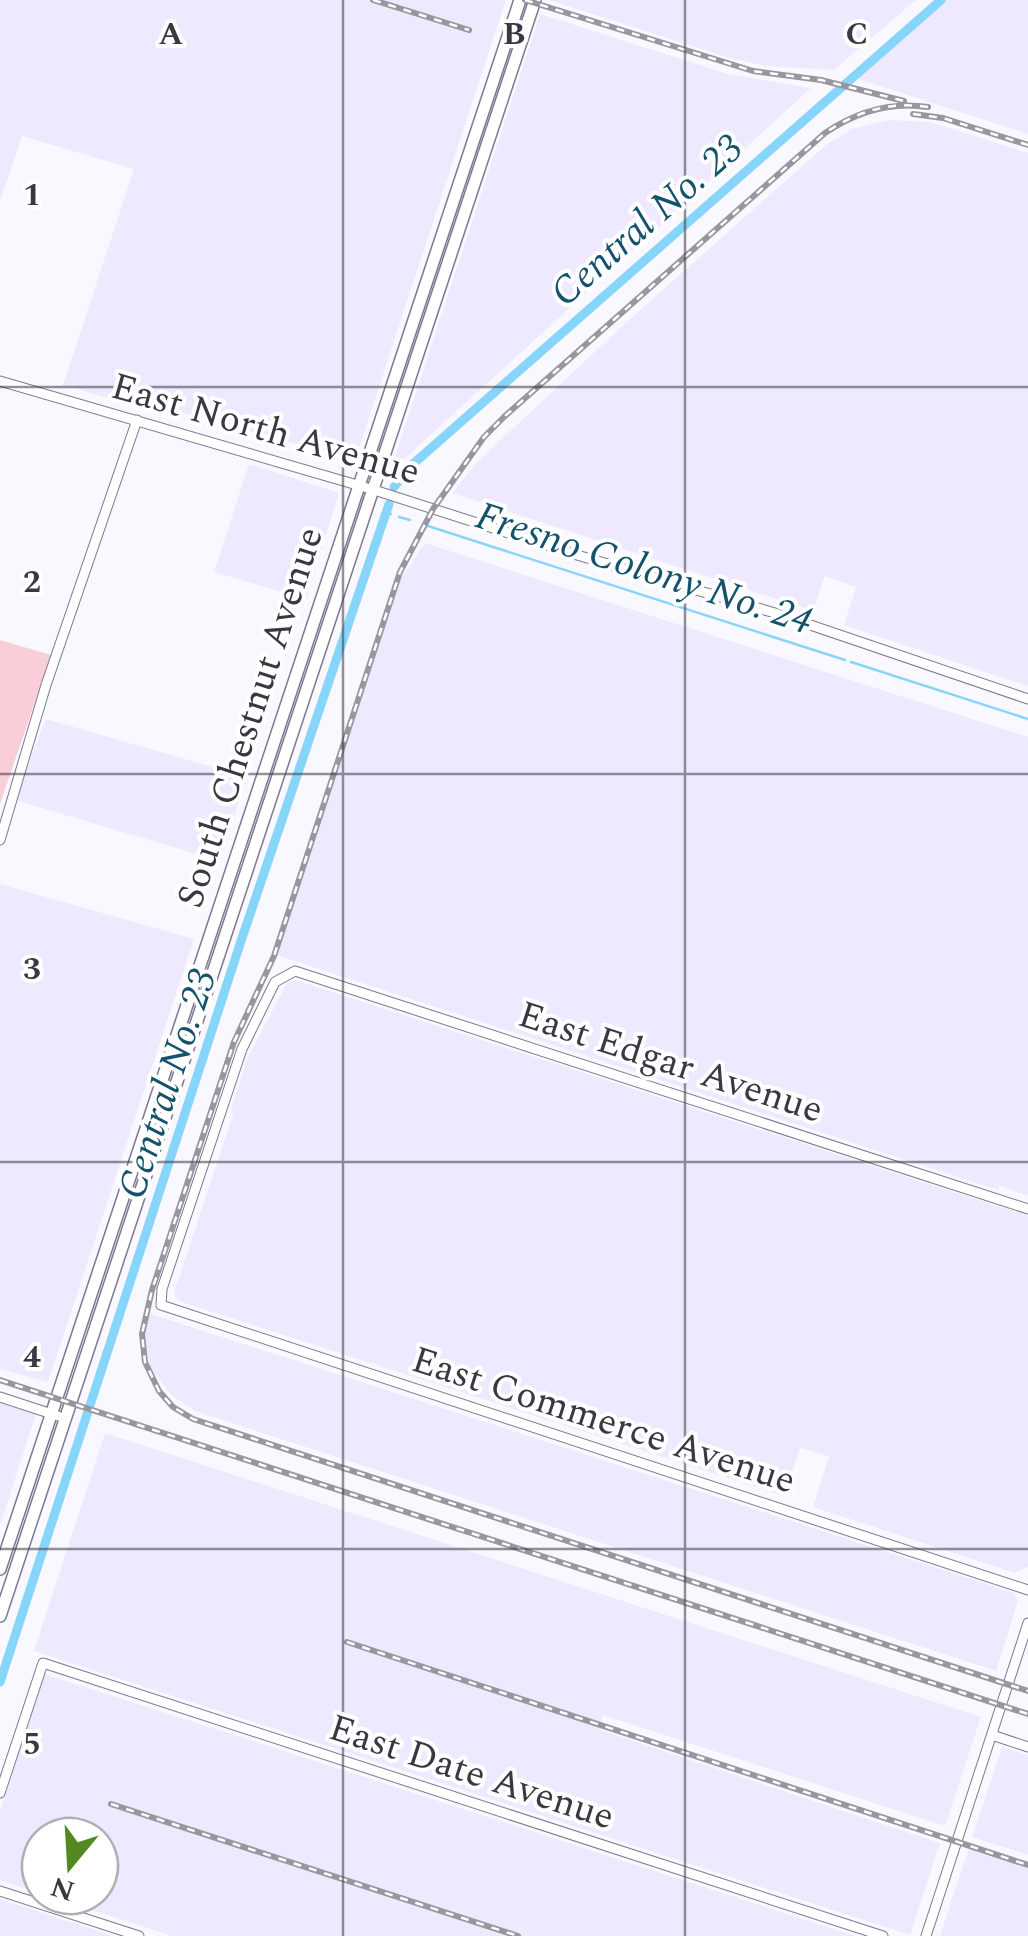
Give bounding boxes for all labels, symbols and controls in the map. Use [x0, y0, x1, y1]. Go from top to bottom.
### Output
text: A [159, 10, 184, 59]
text: B [503, 10, 525, 59]
text: C [846, 10, 868, 59]
water label: Central No. 23 [537, 119, 758, 322]
text: 1 [23, 171, 41, 220]
street label: East North Avenue [104, 358, 427, 502]
water label: Fresno Colony No. 24 [467, 486, 821, 653]
street label: South Chestnut Avenue [162, 520, 340, 916]
text: 2 [23, 558, 41, 607]
text: 3 [23, 945, 41, 994]
water label: Central No. 23 [102, 960, 234, 1207]
street label: East Edgar Avenue [511, 986, 830, 1140]
street label: East Commerce Avenue [404, 1331, 803, 1510]
text: 4 [23, 1333, 41, 1382]
street label: East Date Avenue [321, 1699, 622, 1846]
text: 5 [23, 1720, 41, 1769]
north arrow [20, 1816, 120, 1916]
text: N [45, 1864, 80, 1912]

